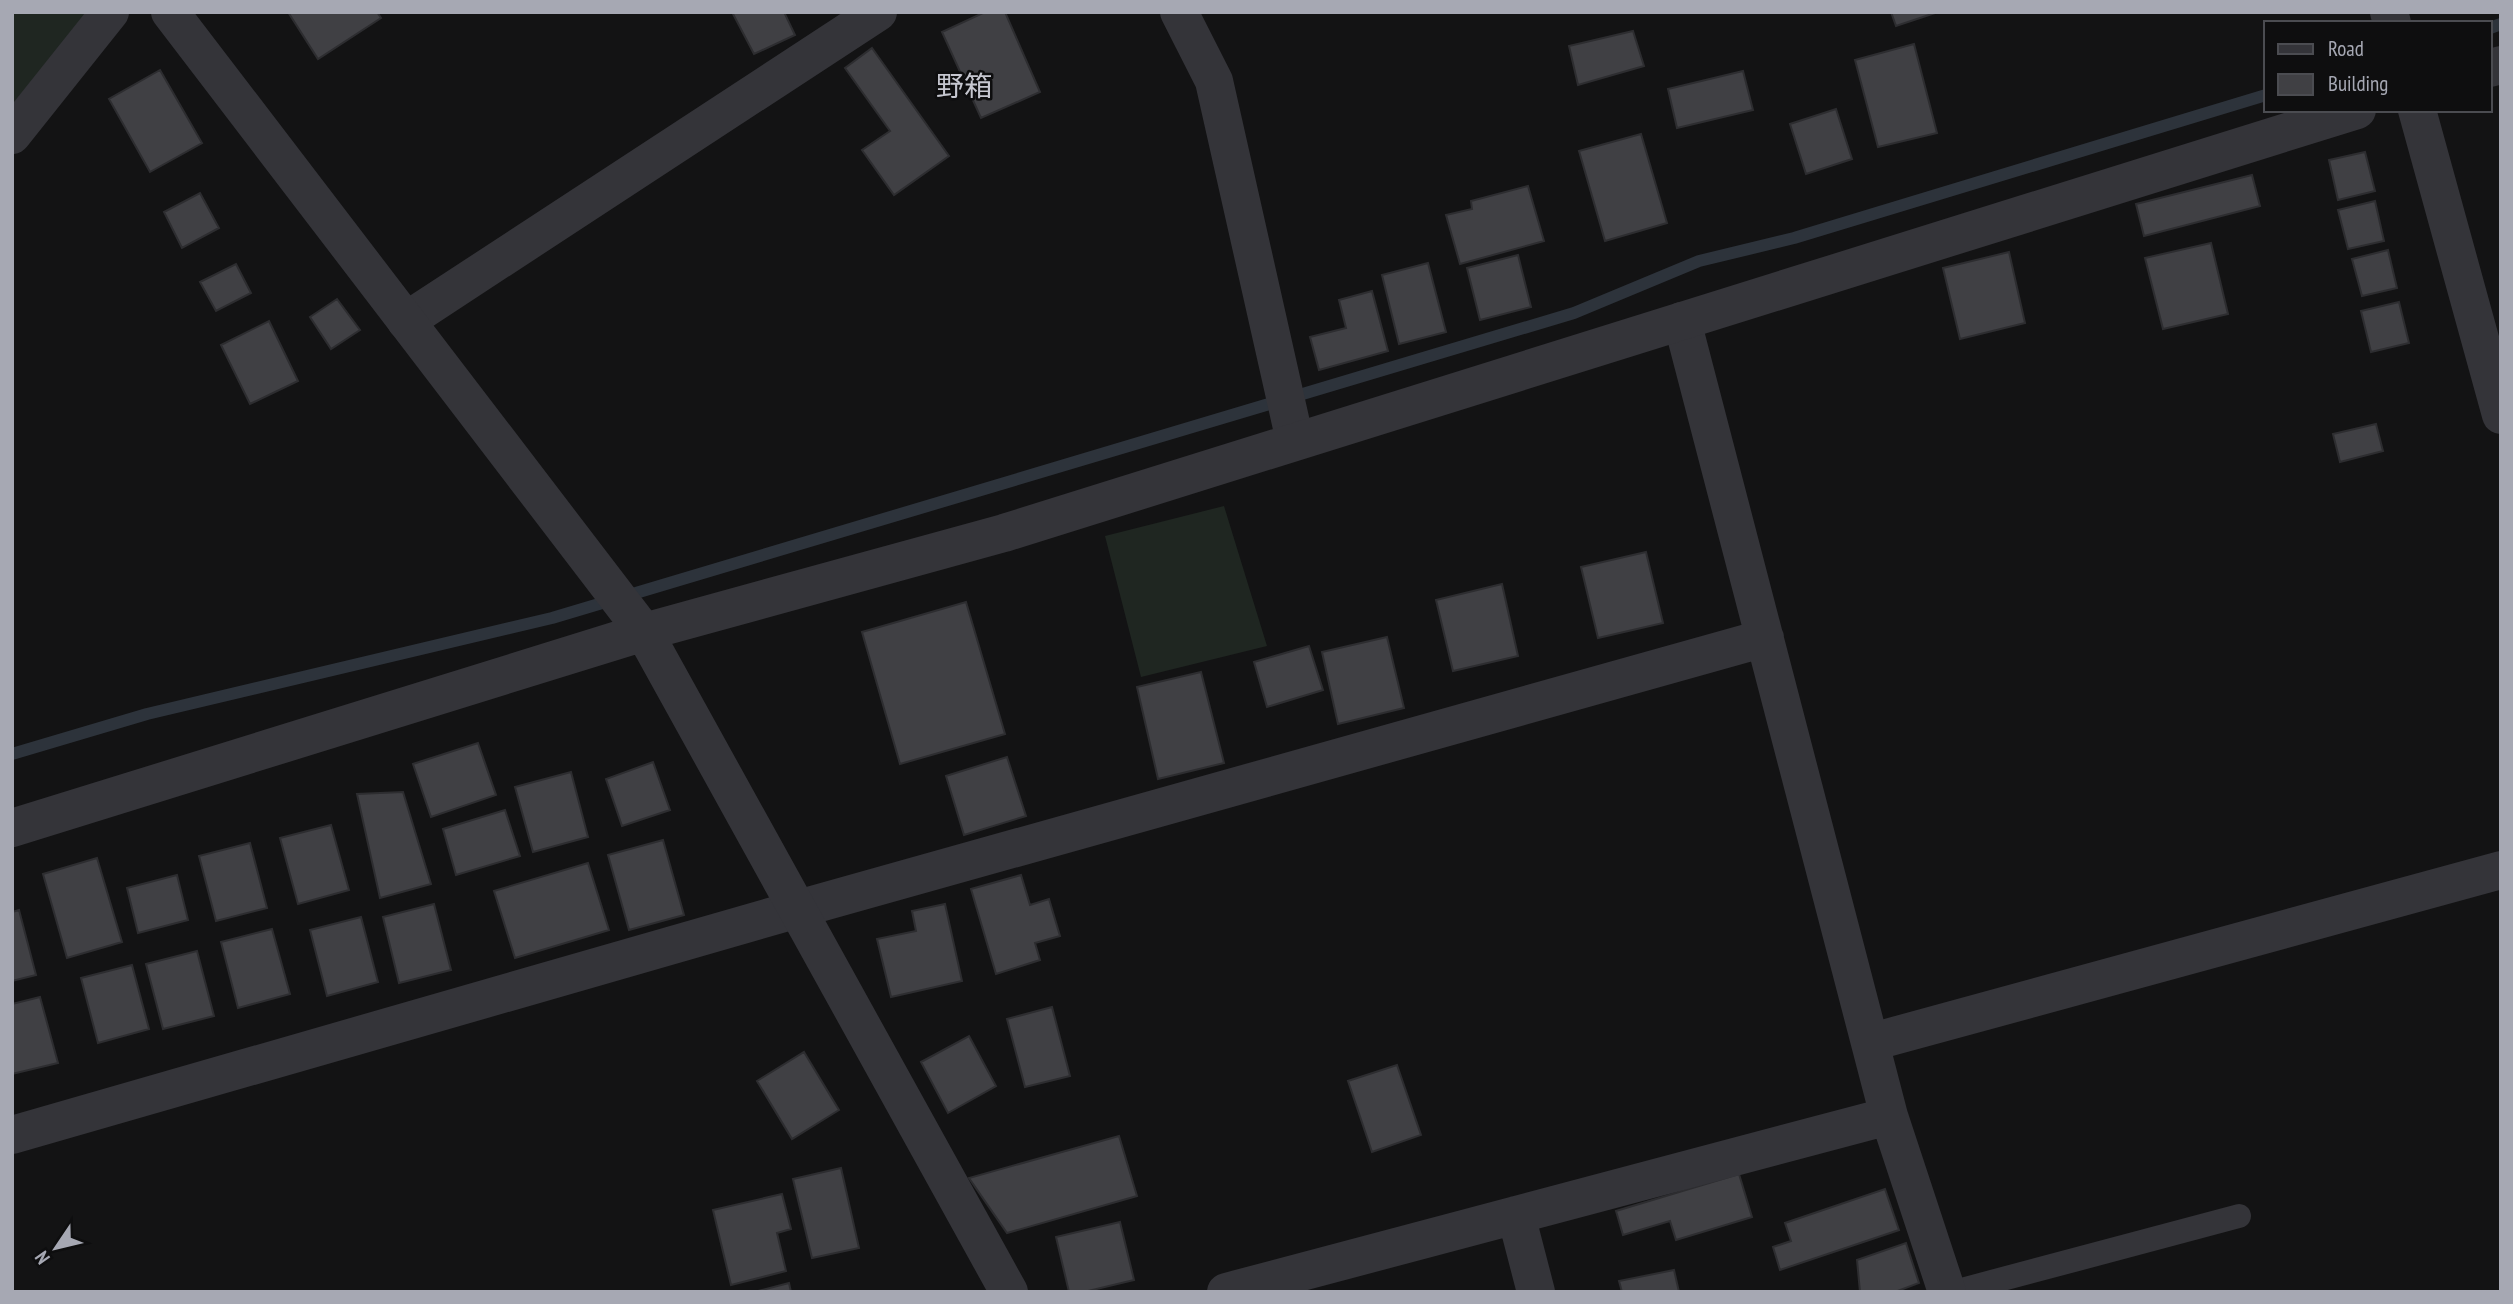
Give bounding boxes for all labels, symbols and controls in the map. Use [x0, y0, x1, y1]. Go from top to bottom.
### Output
legend [2264, 21, 2492, 112]
text: Road [2328, 35, 2364, 62]
district label: 野箱 [936, 67, 992, 104]
text: Building [2328, 70, 2388, 97]
north arrow [21, 1213, 91, 1283]
text: N [29, 1247, 55, 1269]

